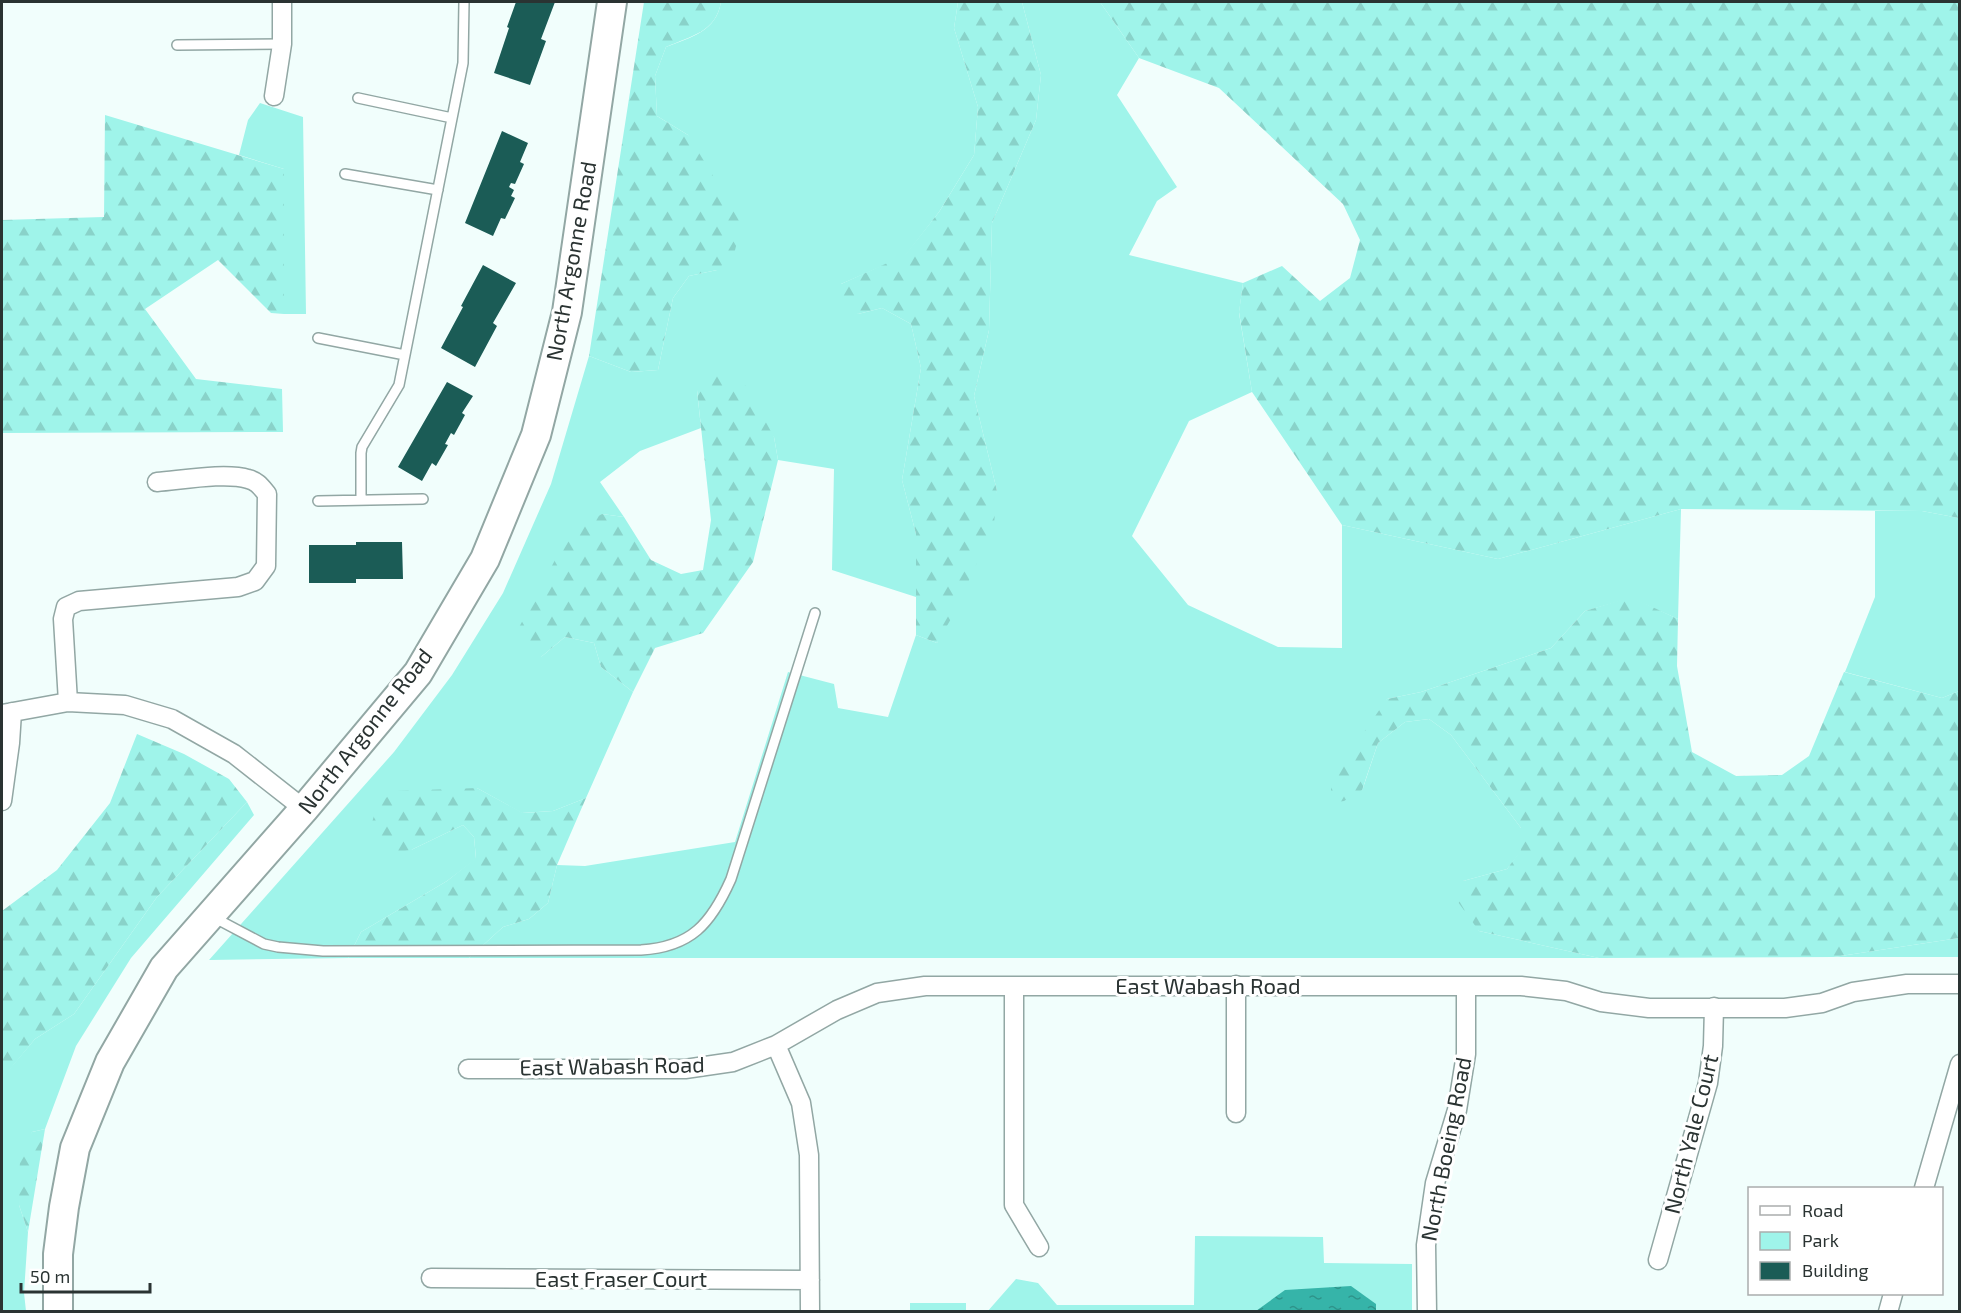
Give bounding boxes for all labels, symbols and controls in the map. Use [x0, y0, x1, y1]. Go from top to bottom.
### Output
street label: North Argonne Road [540, 159, 600, 363]
street label: North Argonne Road [292, 643, 437, 818]
street label: East Wabash Road [1115, 972, 1301, 998]
street label: East Wabash Road [519, 1050, 705, 1080]
street label: North Yale Court [1658, 1051, 1722, 1216]
street label: North Boeing Road [1414, 1055, 1476, 1243]
legend [1748, 1187, 1943, 1295]
text: Road [1802, 1199, 1843, 1221]
text: Park [1802, 1229, 1839, 1251]
scale bar [21, 1256, 150, 1294]
text: Building [1802, 1259, 1869, 1281]
text: 50 m [30, 1265, 70, 1287]
street label: East Fraser Court [535, 1265, 707, 1291]

